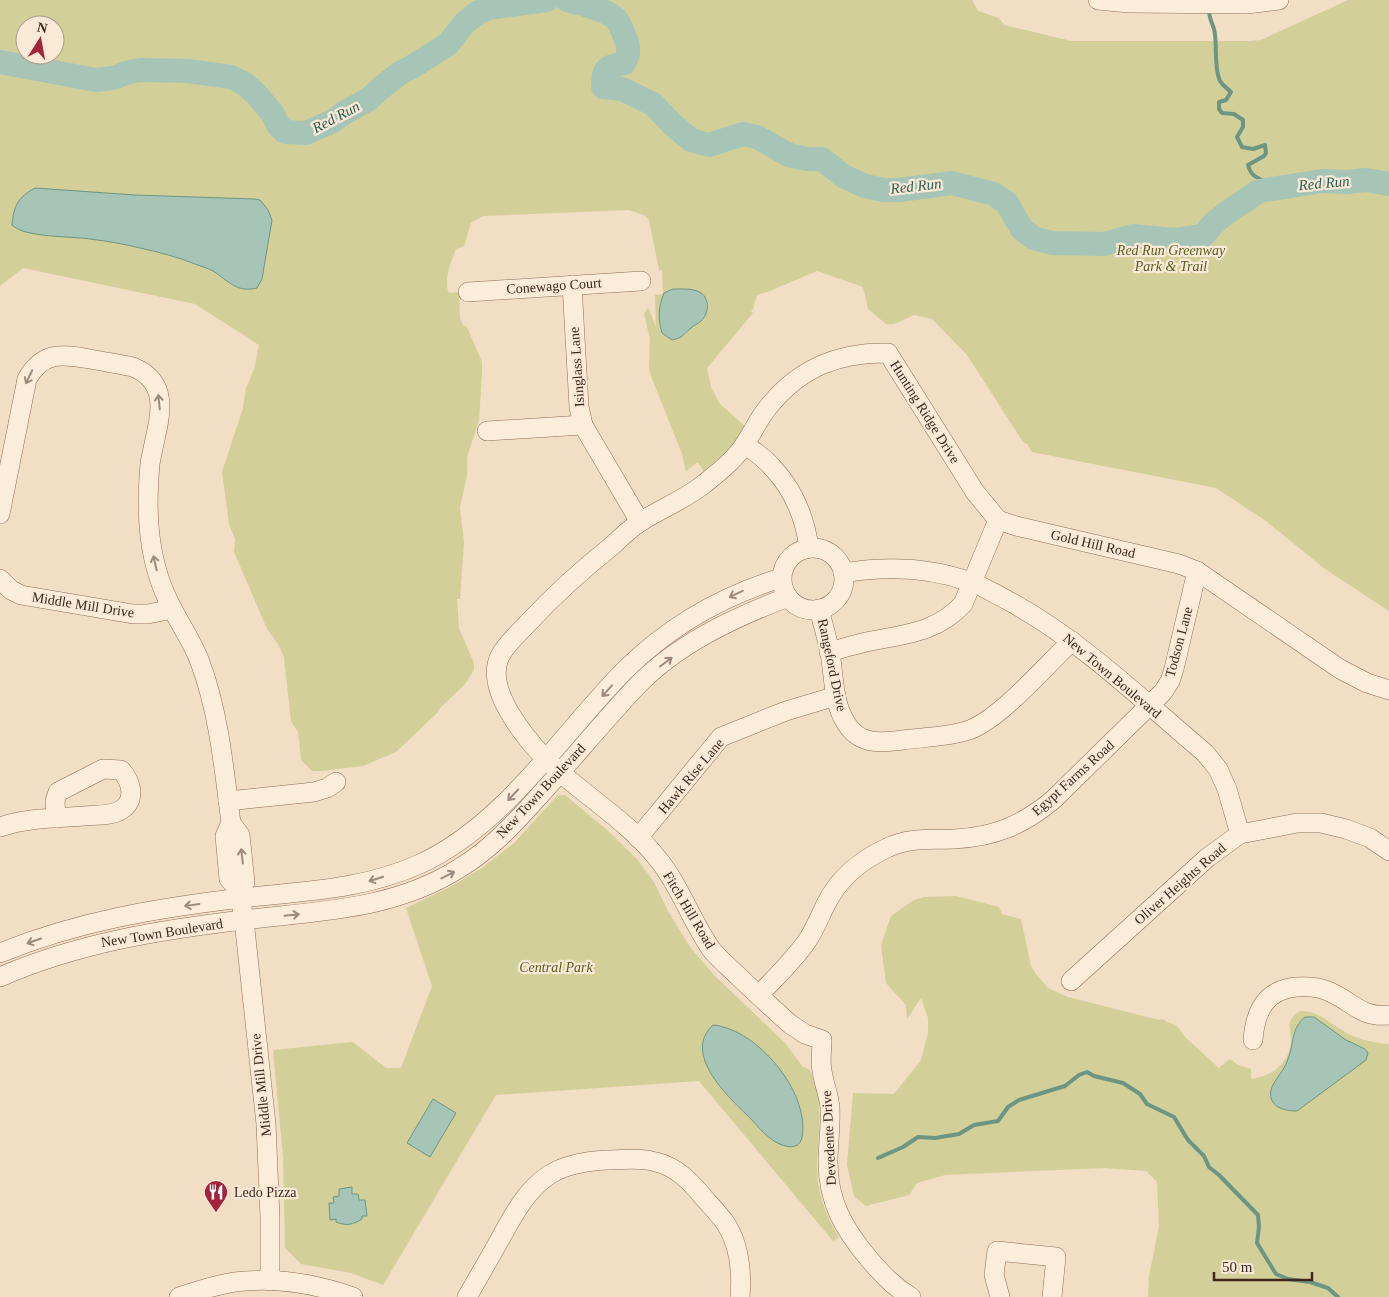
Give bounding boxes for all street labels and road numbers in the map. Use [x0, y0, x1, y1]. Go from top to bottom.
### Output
street label: Conewago Court [506, 275, 602, 297]
street label: Isinglass Lane [567, 326, 587, 408]
street label: Hunting Ridge Drive [887, 358, 963, 466]
street label: Gold Hill Road [1049, 527, 1137, 561]
street label: Middle Mill Drive [31, 590, 135, 620]
street label: Todson Lane [1162, 605, 1196, 679]
street label: Rangeford Drive [815, 617, 849, 713]
street label: New Town Boulevard [1060, 631, 1164, 721]
street label: Hawk Rise Lane [655, 735, 727, 817]
street label: Egypt Farms Road [1029, 737, 1117, 819]
street label: New Town Boulevard [494, 741, 588, 841]
street label: Oliver Heights Road [1131, 840, 1229, 928]
street label: Fitch Hill Road [660, 869, 718, 951]
street label: New Town Boulevard [100, 916, 224, 950]
street label: Middle Mill Drive [248, 1033, 274, 1137]
street label: Devedente Drive [819, 1090, 839, 1186]

